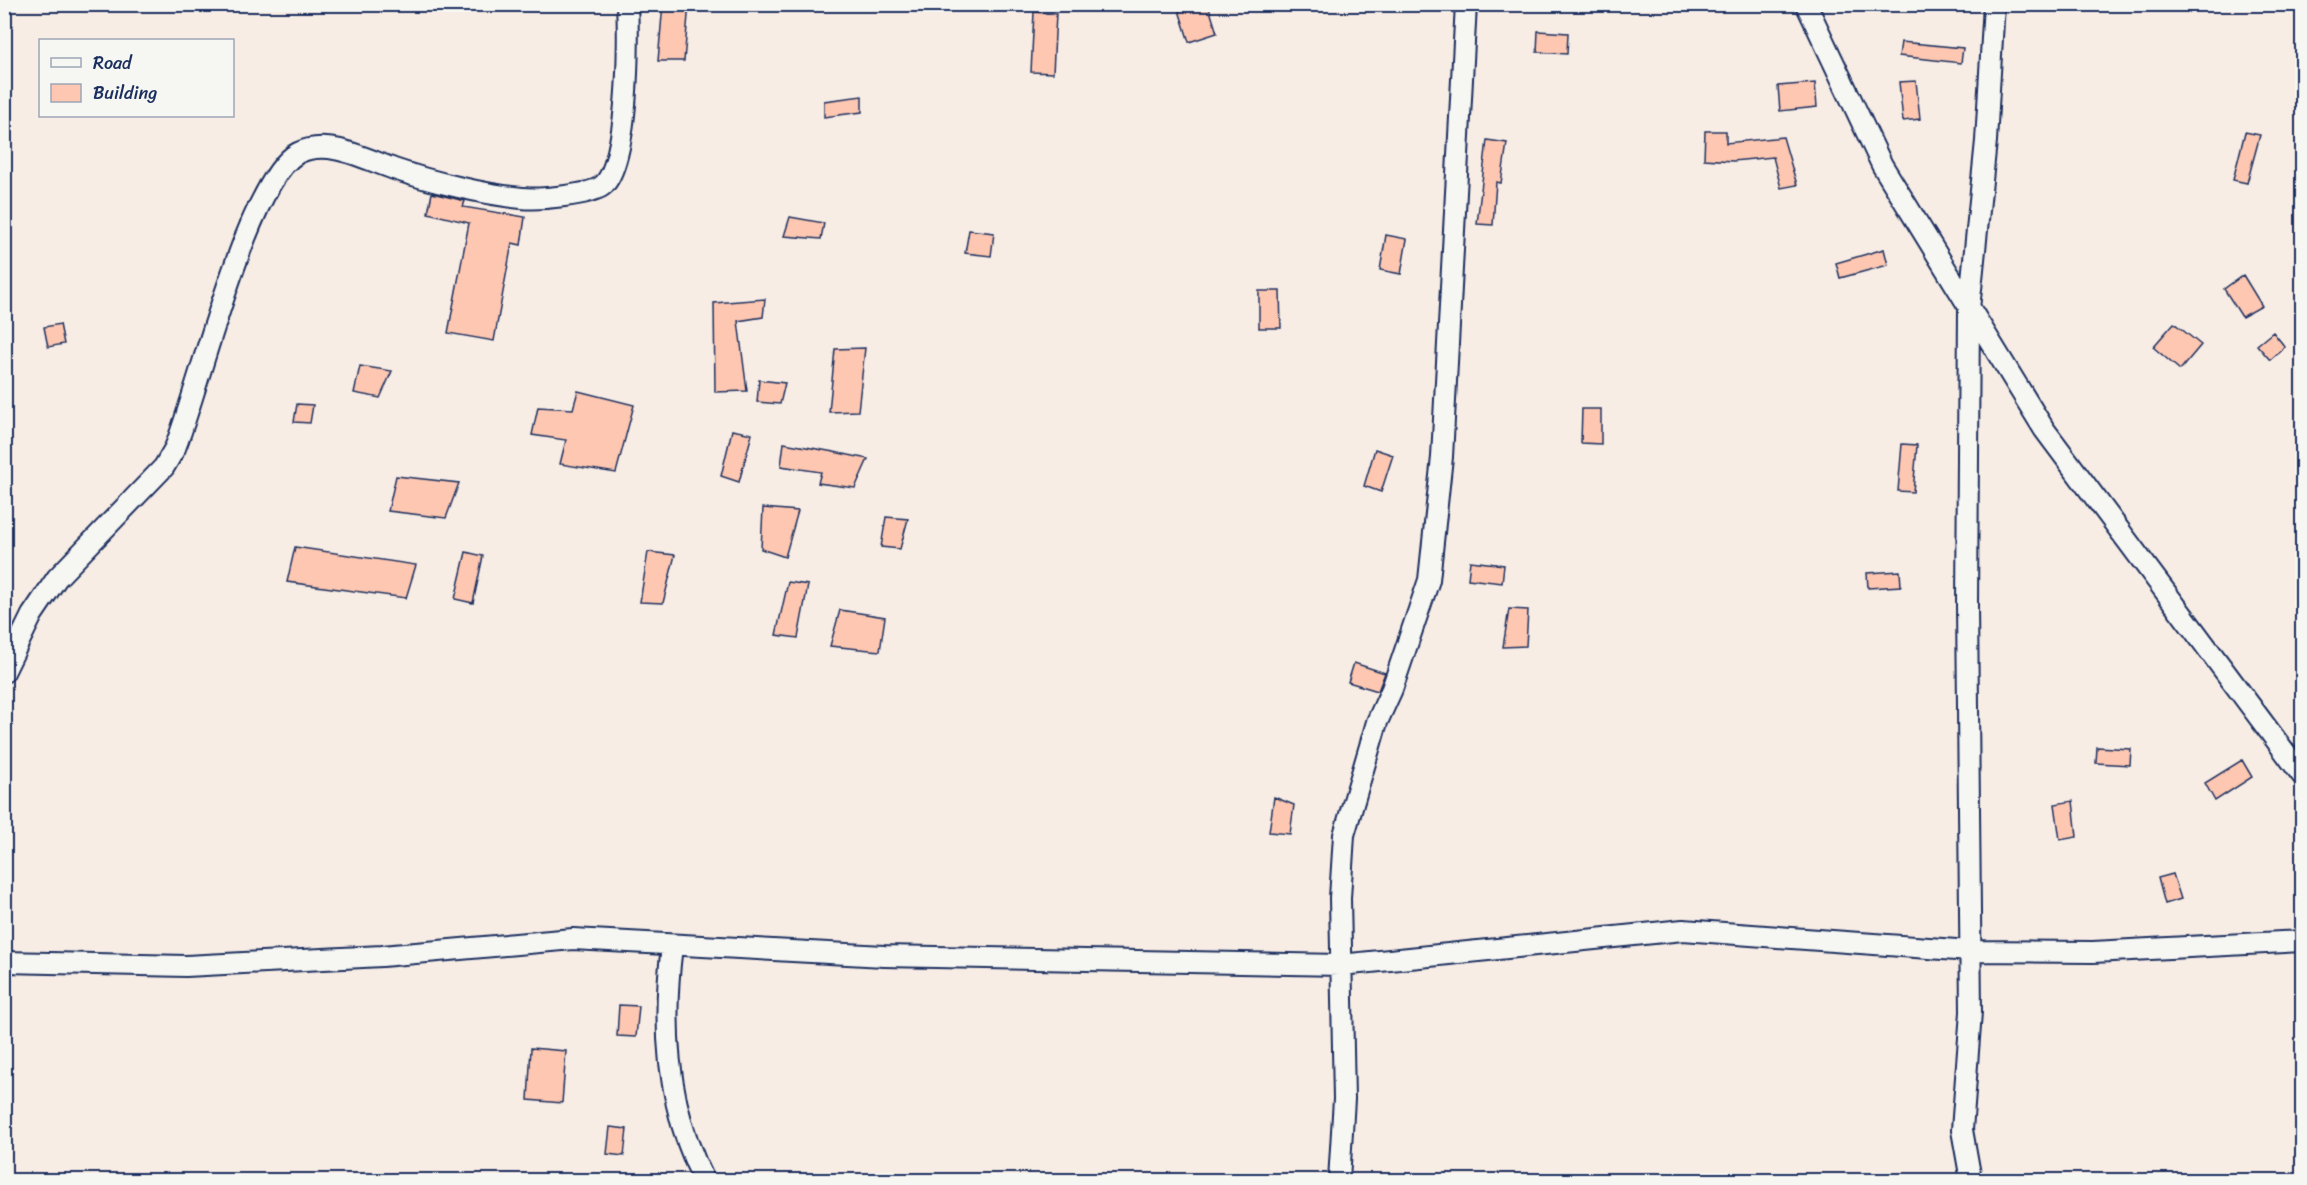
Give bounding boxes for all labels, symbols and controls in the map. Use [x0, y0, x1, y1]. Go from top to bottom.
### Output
legend [39, 39, 234, 117]
text: Road [93, 47, 133, 79]
text: Building [93, 77, 157, 109]

